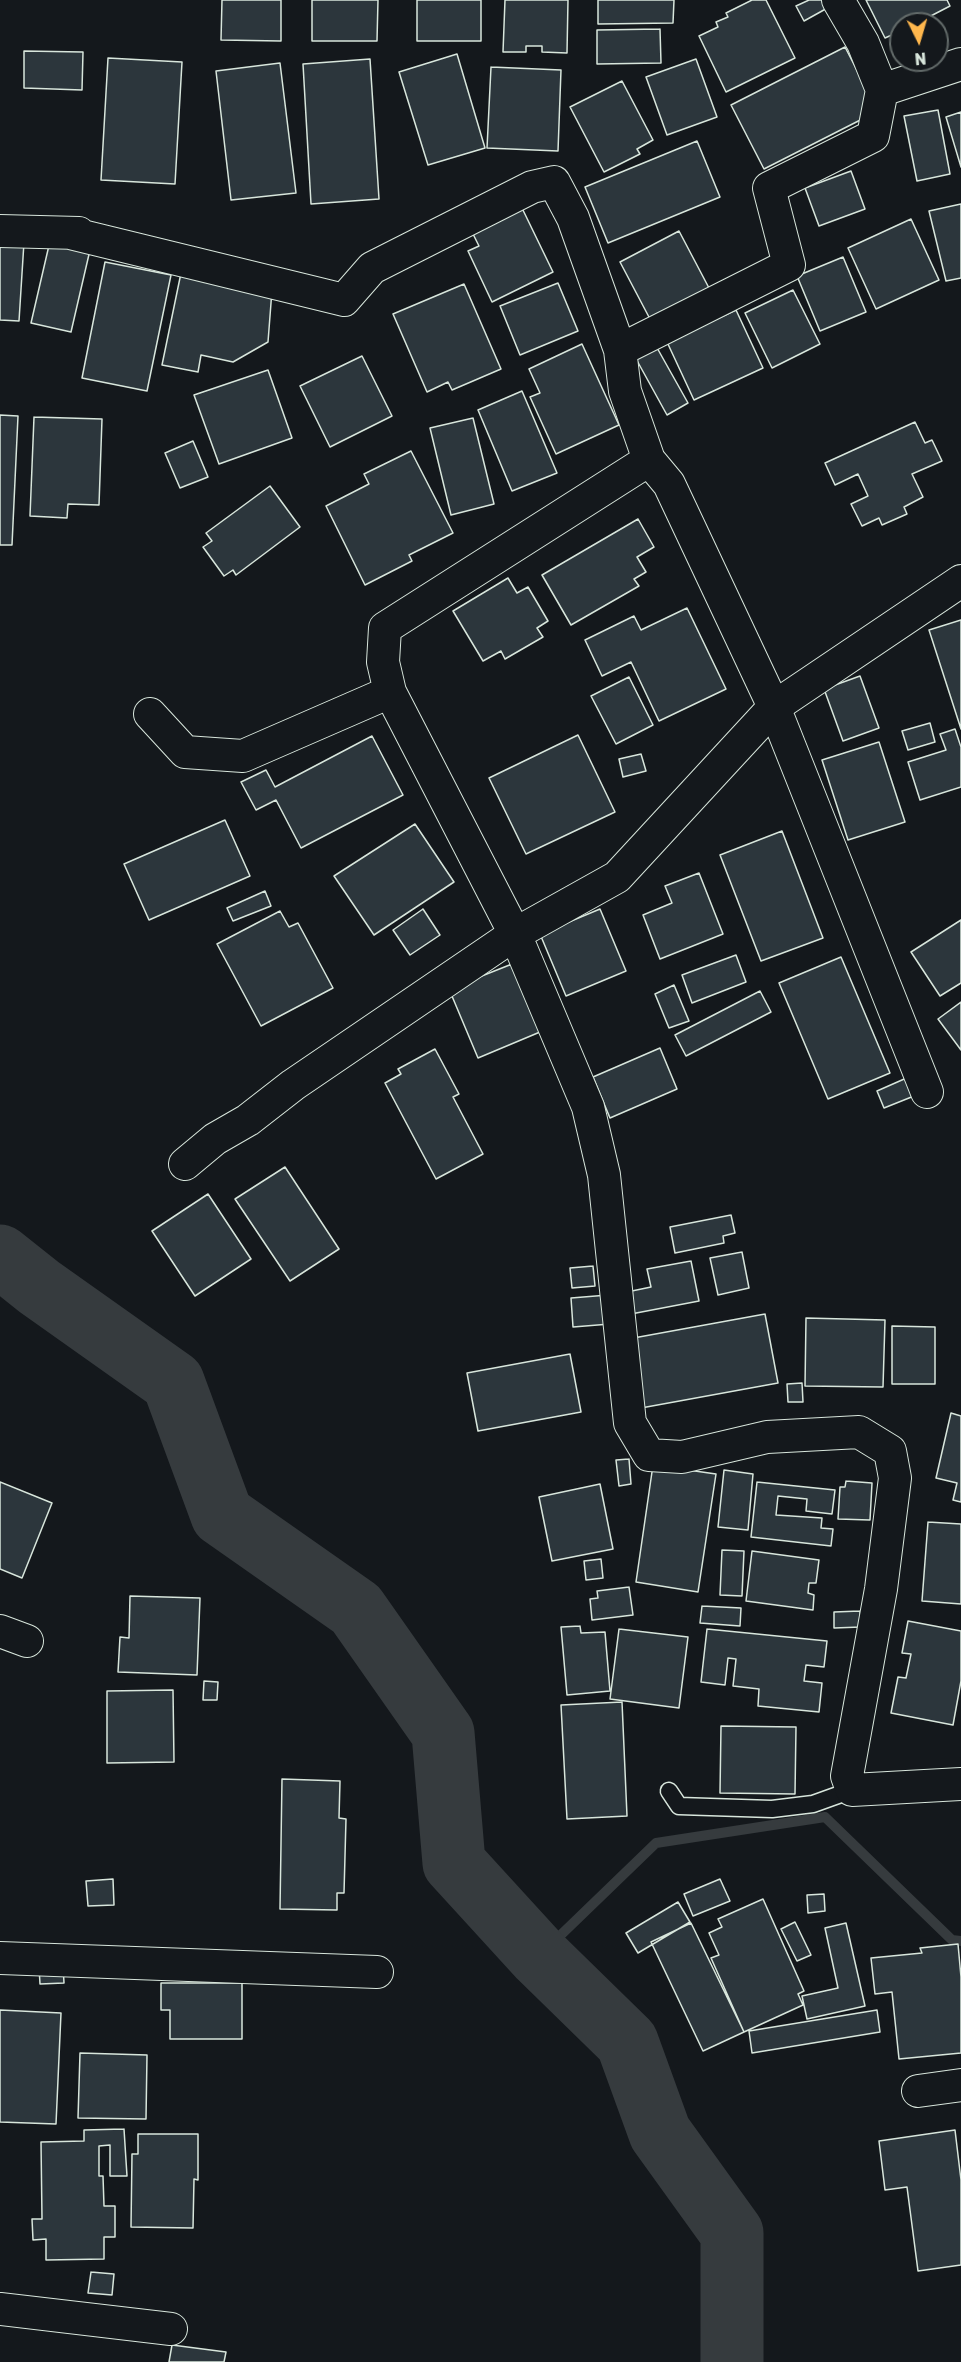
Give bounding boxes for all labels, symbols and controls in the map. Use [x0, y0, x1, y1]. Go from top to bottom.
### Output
north arrow [889, 12, 949, 72]
text: N [914, 48, 927, 68]

